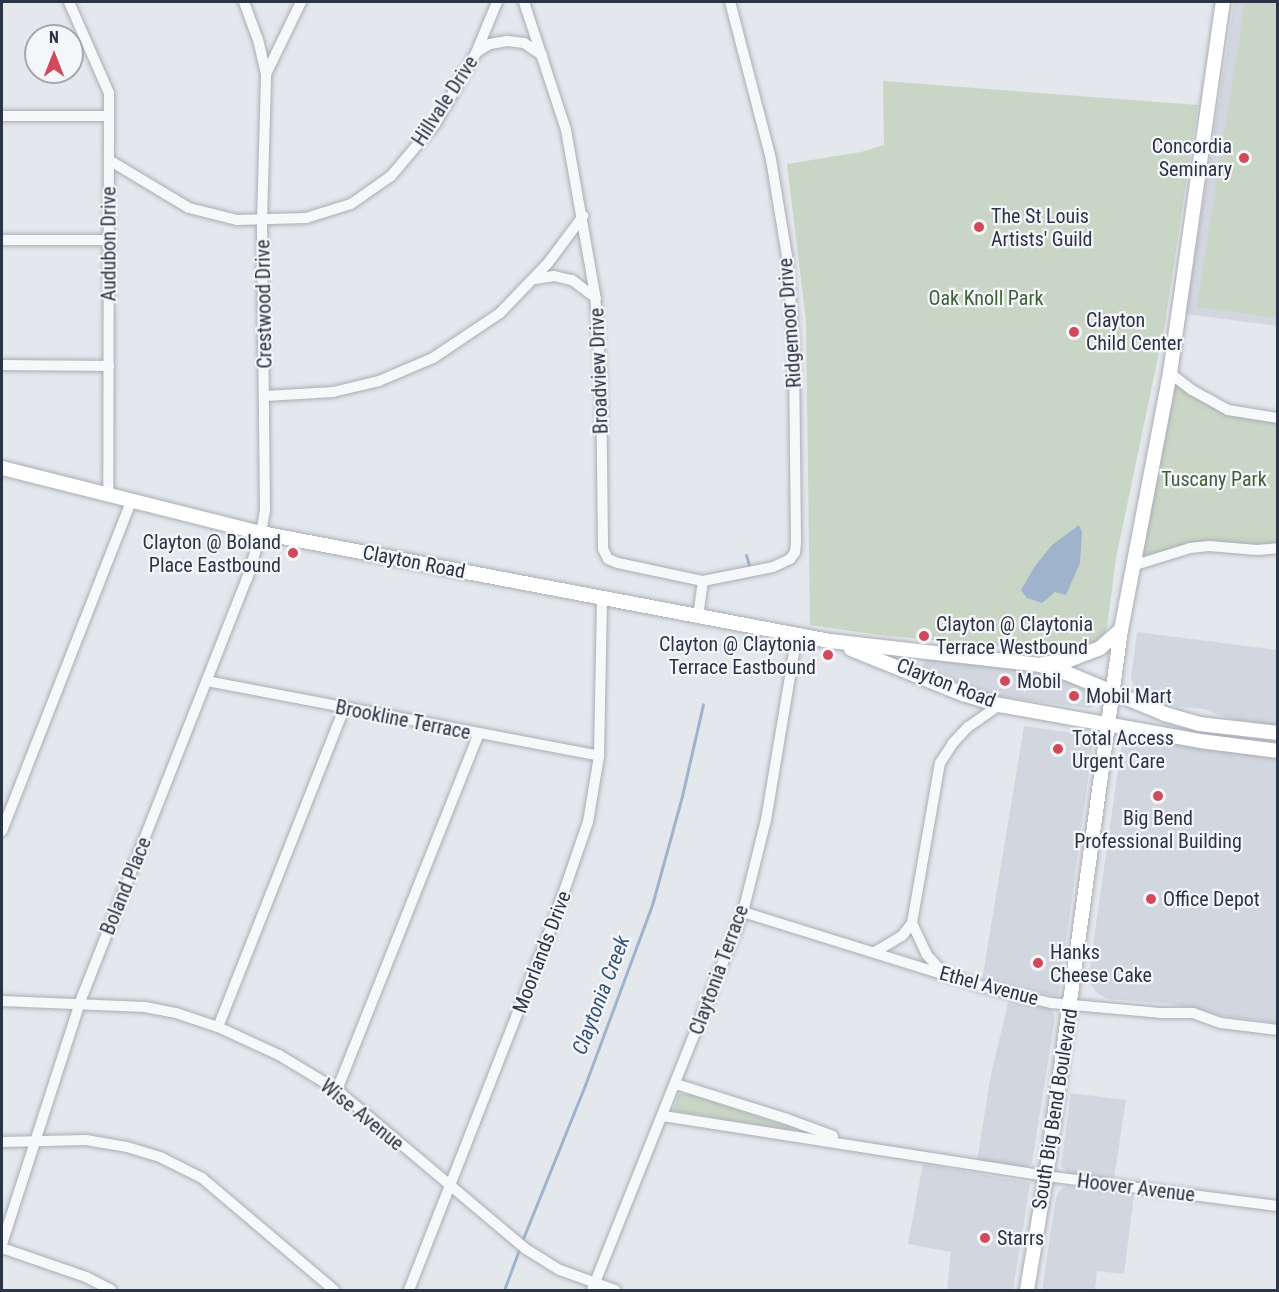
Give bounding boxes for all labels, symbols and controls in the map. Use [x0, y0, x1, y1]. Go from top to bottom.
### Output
north arrow [24, 24, 84, 84]
text: N [49, 28, 59, 47]
street label: Hillvale Drive [407, 51, 483, 151]
place label: Concordia Seminary [1152, 134, 1232, 181]
marker: Concordia Seminary [1237, 151, 1251, 165]
street label: Audubon Drive [97, 187, 121, 301]
place label: The St Louis Artists' Guild [991, 204, 1092, 251]
marker: The St Louis Artists' Guild [972, 220, 986, 234]
street label: Crestwood Drive [251, 239, 277, 369]
street label: Ridgemoor Drive [773, 257, 807, 389]
park label: Oak Knoll Park [928, 286, 1044, 310]
street label: Broadview Drive [585, 307, 613, 435]
place label: Clayton Child Center [1086, 308, 1182, 355]
marker: Clayton Child Center [1067, 325, 1081, 339]
park label: Tuscany Park [1161, 467, 1267, 491]
place label: Clayton @ Boland Place Eastbound [143, 530, 281, 577]
street label: Clayton Road [361, 540, 467, 584]
marker: Clayton @ Boland Place Eastbound [286, 546, 300, 560]
place label: Clayton @ Claytonia Terrace Westbound [936, 612, 1093, 659]
marker: Clayton @ Claytonia Terrace Westbound [917, 629, 931, 643]
place label: Clayton @ Claytonia Terrace Eastbound [659, 632, 816, 679]
marker: Clayton @ Claytonia Terrace Eastbound [821, 648, 835, 662]
street label: Clayton Road [893, 653, 999, 713]
place label: Mobil [1017, 669, 1061, 693]
marker: Mobil [998, 674, 1012, 688]
place label: Mobil Mart [1086, 684, 1172, 708]
marker: Mobil Mart [1067, 689, 1081, 703]
street label: Brookline Terrace [333, 695, 473, 745]
place label: Total Access Urgent Care [1072, 726, 1174, 773]
marker: Total Access Urgent Care [1049, 740, 1067, 758]
marker: Big Bend Professional Building [1151, 789, 1165, 803]
place label: Big Bend Professional Building [1074, 806, 1242, 853]
street label: Boland Place [96, 834, 156, 938]
place label: Office Depot [1163, 887, 1260, 911]
street label: Moorlands Drive [508, 888, 576, 1016]
marker: Office Depot [1144, 892, 1158, 906]
street label: Claytonia Terrace [684, 902, 754, 1038]
water label: Claytonia Creek [567, 932, 635, 1058]
place label: Hanks Cheese Cake [1050, 940, 1152, 987]
marker: Hanks Cheese Cake [1031, 956, 1045, 970]
street label: Ethel Avenue [937, 961, 1041, 1011]
street label: South Big Bend Boulevard [1027, 1007, 1083, 1211]
street label: Wise Avenue [315, 1074, 409, 1156]
street label: Hoover Avenue [1076, 1169, 1196, 1207]
place label: Starrs [997, 1226, 1044, 1250]
marker: Starrs [978, 1231, 992, 1245]

